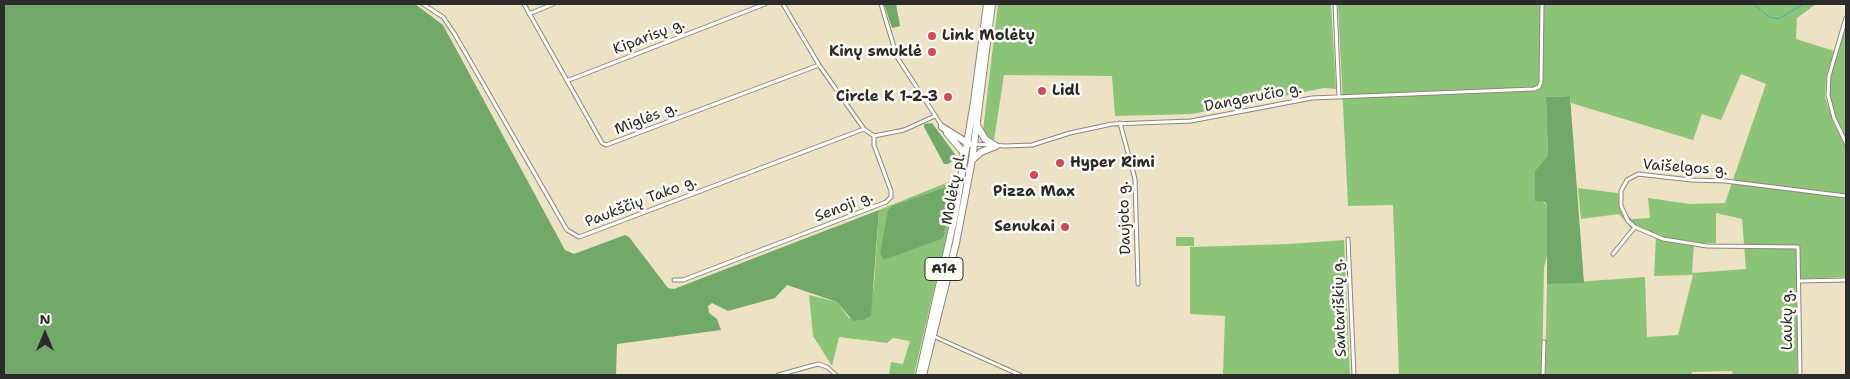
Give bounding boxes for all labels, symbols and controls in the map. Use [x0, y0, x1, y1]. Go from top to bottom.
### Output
street label: Kiparisų g. [611, 15, 687, 59]
place label: Link Molėtų [942, 27, 1035, 45]
marker: Link Molėtų [926, 30, 938, 42]
place label: Kinų smuklė [829, 43, 922, 61]
marker: Kinų smuklė [926, 46, 938, 58]
street label: Dangeručio g. [1203, 80, 1303, 116]
place label: Lidl [1052, 82, 1080, 100]
marker: Lidl [1036, 85, 1048, 97]
place label: Circle K 1-2-3 [836, 88, 938, 106]
marker: Circle K 1-2-3 [942, 91, 954, 103]
street label: Miglės g. [612, 99, 680, 139]
street label: Molėtų pl. [938, 152, 970, 226]
place label: Hyper Rimi [1070, 154, 1155, 172]
street label: Vaišelgos g. [1642, 156, 1728, 180]
marker: Hyper Rimi [1054, 157, 1066, 169]
marker: Pizza Max [1028, 169, 1040, 181]
street label: Paukščių Tako g. [583, 172, 699, 232]
street label: Daujoto g. [1115, 181, 1135, 255]
place label: Pizza Max [993, 183, 1075, 201]
street label: Senoji g. [812, 188, 876, 226]
place label: Senukai [994, 218, 1055, 236]
marker: Senukai [1059, 221, 1071, 233]
road number: A14 [925, 258, 963, 280]
street label: Santariškių g. [1329, 258, 1351, 358]
street label: Laukų g. [1779, 290, 1797, 350]
north arrow [20, 309, 70, 359]
text: N [39, 310, 51, 328]

